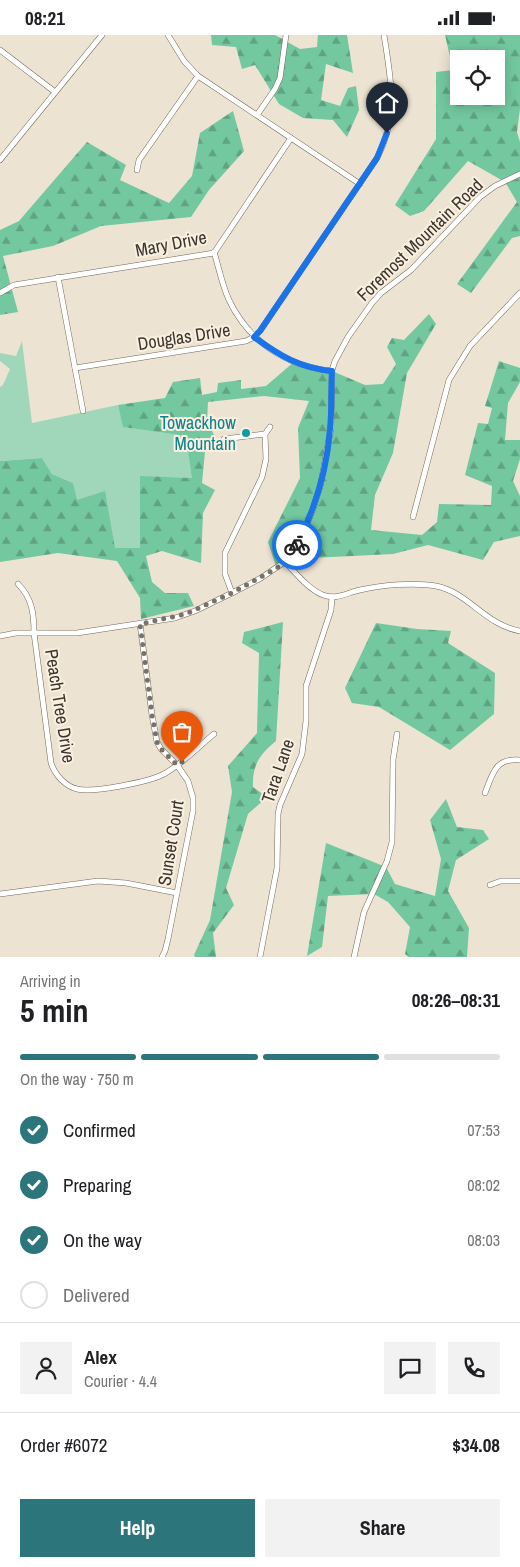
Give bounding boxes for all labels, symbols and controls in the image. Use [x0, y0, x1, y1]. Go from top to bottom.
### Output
text: 08:21 [25, 5, 65, 31]
map controls [450, 50, 505, 105]
button: locate [450, 50, 505, 105]
pin [366, 82, 408, 133]
icon: home [373, 89, 401, 117]
street label: Foremost Mountain Road [351, 173, 488, 307]
street label: Mary Drive [133, 224, 209, 263]
street label: Douglas Drive [136, 317, 232, 356]
place label: Towackhow Mountain [160, 410, 236, 456]
marker: Towackhow Mountain [240, 427, 252, 439]
courier [272, 520, 322, 570]
icon: bike [283, 531, 311, 559]
street label: Peach Tree Drive [39, 647, 82, 765]
pin [161, 711, 203, 762]
icon: bag [168, 718, 196, 746]
street label: Tara Lane [255, 736, 300, 806]
street label: Sunset Court [151, 798, 190, 887]
text: Arriving in [20, 970, 81, 992]
text: 08:26–08:31 [412, 987, 500, 1013]
text: 5 min [20, 989, 89, 1032]
text: On the way · 750 m [20, 1068, 134, 1090]
icon: check [20, 1116, 48, 1144]
text: Confirmed [63, 1117, 136, 1143]
text: 07:53 [467, 1119, 500, 1141]
icon: check [20, 1171, 48, 1199]
text: Preparing [63, 1172, 131, 1198]
text: 08:02 [467, 1174, 500, 1196]
icon: check [20, 1226, 48, 1254]
text: On the way [63, 1227, 142, 1253]
text: 08:03 [467, 1229, 500, 1251]
text: Delivered [63, 1282, 130, 1308]
button: person [20, 1342, 72, 1394]
button: chat [384, 1342, 436, 1394]
button: phone [448, 1342, 500, 1394]
text: Alex [84, 1344, 117, 1370]
text: Courier · 4.4 [84, 1370, 157, 1392]
text: Order #6072 [20, 1432, 107, 1458]
text: $34.08 [452, 1432, 500, 1458]
button: Help [20, 1499, 255, 1557]
button: Share [265, 1499, 500, 1557]

